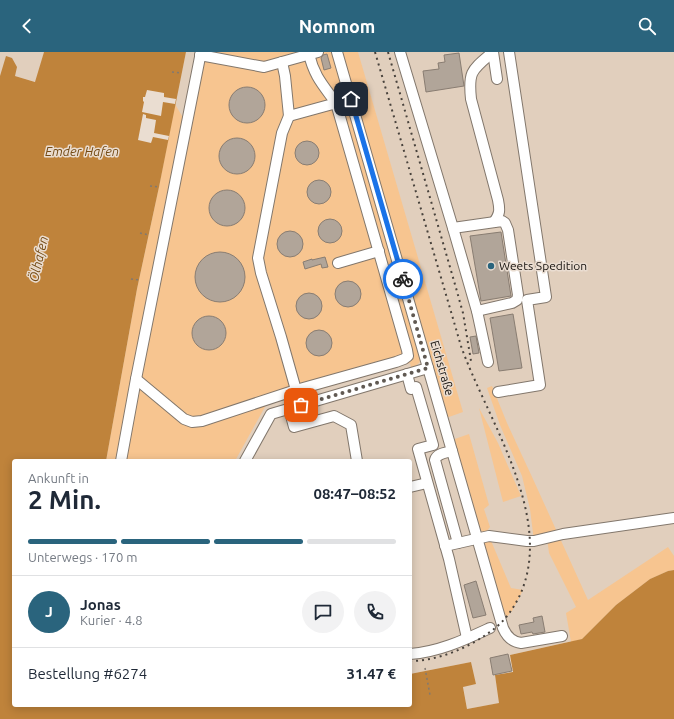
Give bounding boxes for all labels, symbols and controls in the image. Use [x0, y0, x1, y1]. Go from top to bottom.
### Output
icon: back [16, 15, 38, 37]
icon: search [636, 15, 658, 37]
text: Nomnom [299, 16, 375, 36]
pin [334, 82, 368, 116]
icon: home [340, 88, 362, 110]
water label: Emder Hafen [45, 144, 119, 159]
water label: Ölhafen [25, 235, 51, 283]
courier [383, 259, 423, 299]
place label: Weets Spedition [499, 259, 587, 272]
marker: Weets Spedition [486, 261, 496, 271]
icon: bike [392, 268, 414, 290]
street label: Eichstraße [428, 339, 457, 397]
pin [284, 388, 318, 422]
icon: bag [290, 394, 312, 416]
text: Ankunft in [28, 471, 89, 485]
text: 2 Min. [28, 485, 101, 514]
text: 08:47–08:52 [313, 485, 396, 502]
text: Unterwegs · 170 m [28, 550, 137, 564]
button: chat [302, 591, 344, 633]
button: phone [354, 591, 396, 633]
text: Jonas [80, 596, 121, 613]
text: J [45, 603, 53, 620]
text: Kurier · 4.8 [80, 613, 143, 627]
text: Bestellung #6274 [28, 665, 147, 682]
text: 31.47 € [346, 665, 396, 682]

